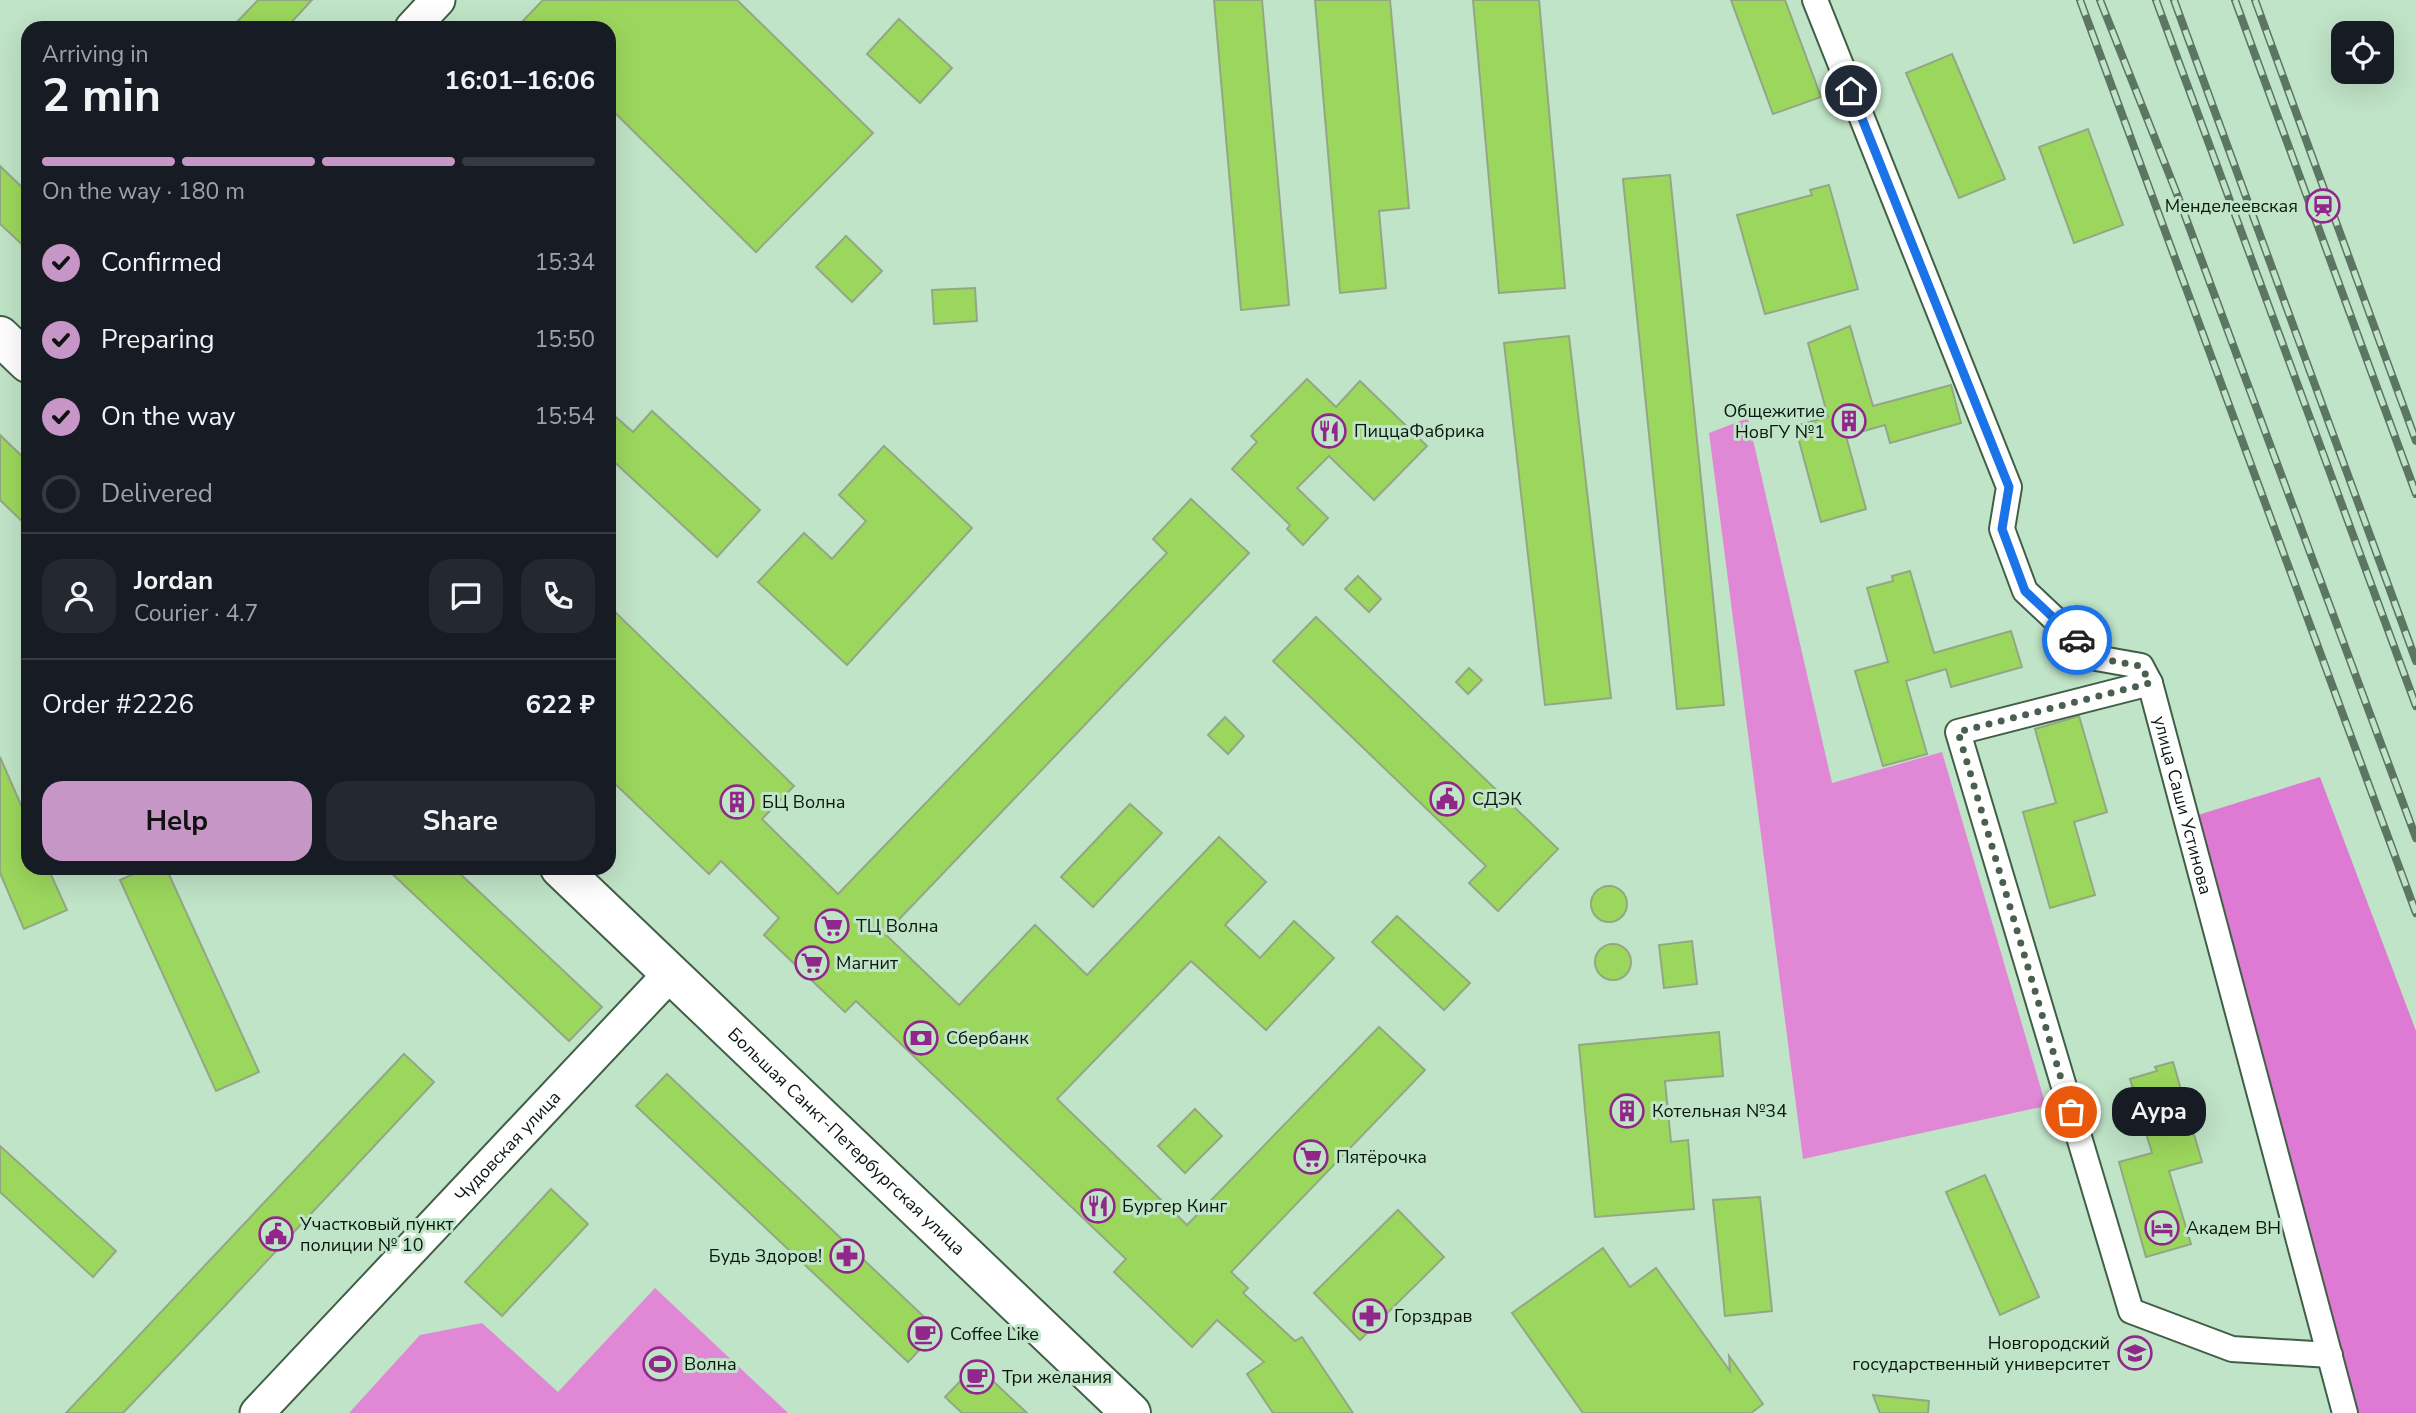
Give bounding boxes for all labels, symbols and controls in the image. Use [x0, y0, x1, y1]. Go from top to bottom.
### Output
map controls [2331, 21, 2394, 84]
button: locate [2331, 21, 2394, 84]
text: Arriving in [42, 39, 149, 70]
pin [1821, 61, 1881, 121]
text: 16:01–16:06 [444, 63, 595, 98]
text: 2 min [42, 64, 161, 127]
icon: home [1832, 72, 1870, 110]
text: On the way · 180 m [42, 176, 245, 207]
station icon: Менделеевская [2304, 187, 2342, 225]
place label: Менделеевская [2165, 194, 2298, 218]
icon: check [42, 244, 80, 282]
text: Confirmed [101, 245, 222, 280]
text: 15:34 [535, 247, 595, 278]
icon: check [42, 321, 80, 359]
text: Preparing [101, 322, 214, 357]
text: 15:50 [535, 324, 595, 355]
icon: check [42, 398, 80, 436]
text: On the way [101, 399, 235, 434]
place label: Общежитие НовГУ №1 [1724, 399, 1825, 444]
text: 15:54 [535, 401, 595, 432]
building icon: Общежитие НовГУ №1 [1830, 402, 1868, 440]
restaurant icon: ПиццаФабрика [1310, 412, 1348, 450]
place label: ПиццаФабрика [1354, 419, 1485, 443]
text: Delivered [101, 476, 213, 511]
button: person [42, 559, 116, 633]
button: chat [429, 559, 503, 633]
button: phone [521, 559, 595, 633]
text: Jordan [134, 563, 213, 598]
text: Courier · 4.7 [134, 598, 258, 629]
courier [2042, 605, 2112, 675]
icon: car [2058, 621, 2096, 659]
text: Order #2226 [42, 687, 194, 722]
text: 622 ₽ [526, 687, 595, 722]
street label: улица Саши Устинова [2147, 713, 2218, 897]
public building icon: СДЭК [1428, 780, 1466, 818]
button: Help [42, 781, 312, 861]
button: Share [326, 781, 595, 861]
building icon: БЦ Волна [718, 783, 756, 821]
place label: СДЭК [1472, 787, 1522, 811]
place label: БЦ Волна [762, 790, 846, 814]
supermarket icon: ТЦ Волна [813, 907, 851, 945]
place label: ТЦ Волна [856, 914, 938, 938]
supermarket icon: Магнит [793, 944, 831, 982]
place label: Магнит [836, 951, 898, 975]
bank icon: Сбербанк [902, 1019, 940, 1057]
street label: Большая Санкт-Петербургская улица [723, 1022, 970, 1260]
place label: Сбербанк [946, 1026, 1029, 1050]
pin [2041, 1082, 2101, 1142]
street label: Чудовская улица [450, 1086, 566, 1207]
callout: Аура [2113, 1088, 2208, 1136]
building icon: Котельная №34 [1608, 1092, 1646, 1130]
icon: bag [2052, 1093, 2090, 1131]
text: Аура [2131, 1096, 2187, 1127]
place label: Котельная №34 [1652, 1099, 1787, 1123]
supermarket icon: Пятёрочка [1292, 1138, 1330, 1176]
place label: Пятёрочка [1336, 1145, 1427, 1169]
restaurant icon: Бургер Кинг [1079, 1187, 1117, 1225]
place label: Бургер Кинг [1122, 1194, 1227, 1218]
hotel icon: Академ ВН [2143, 1209, 2181, 1247]
place label: Участковый пункт полиции № 10 [299, 1212, 453, 1257]
public building icon: Участковый пункт полиции № 10 [257, 1215, 295, 1253]
place label: Академ ВН [2186, 1216, 2281, 1240]
pharmacy icon: Будь Здоров! [828, 1237, 866, 1275]
place label: Будь Здоров! [709, 1244, 822, 1268]
pharmacy icon: Горздрав [1351, 1297, 1389, 1335]
place label: Горздрав [1394, 1304, 1473, 1328]
cafe icon: Coffee Like [906, 1315, 944, 1353]
place label: Coffee Like [950, 1322, 1039, 1346]
place label: Новгородский государственный университет [1852, 1331, 2110, 1376]
school or university icon: Новгородский государственный университет [2116, 1334, 2154, 1372]
sports icon: Волна [641, 1345, 679, 1383]
place label: Волна [684, 1352, 737, 1376]
cafe icon: Три желания [958, 1358, 996, 1396]
place label: Три желания [1002, 1365, 1112, 1389]

